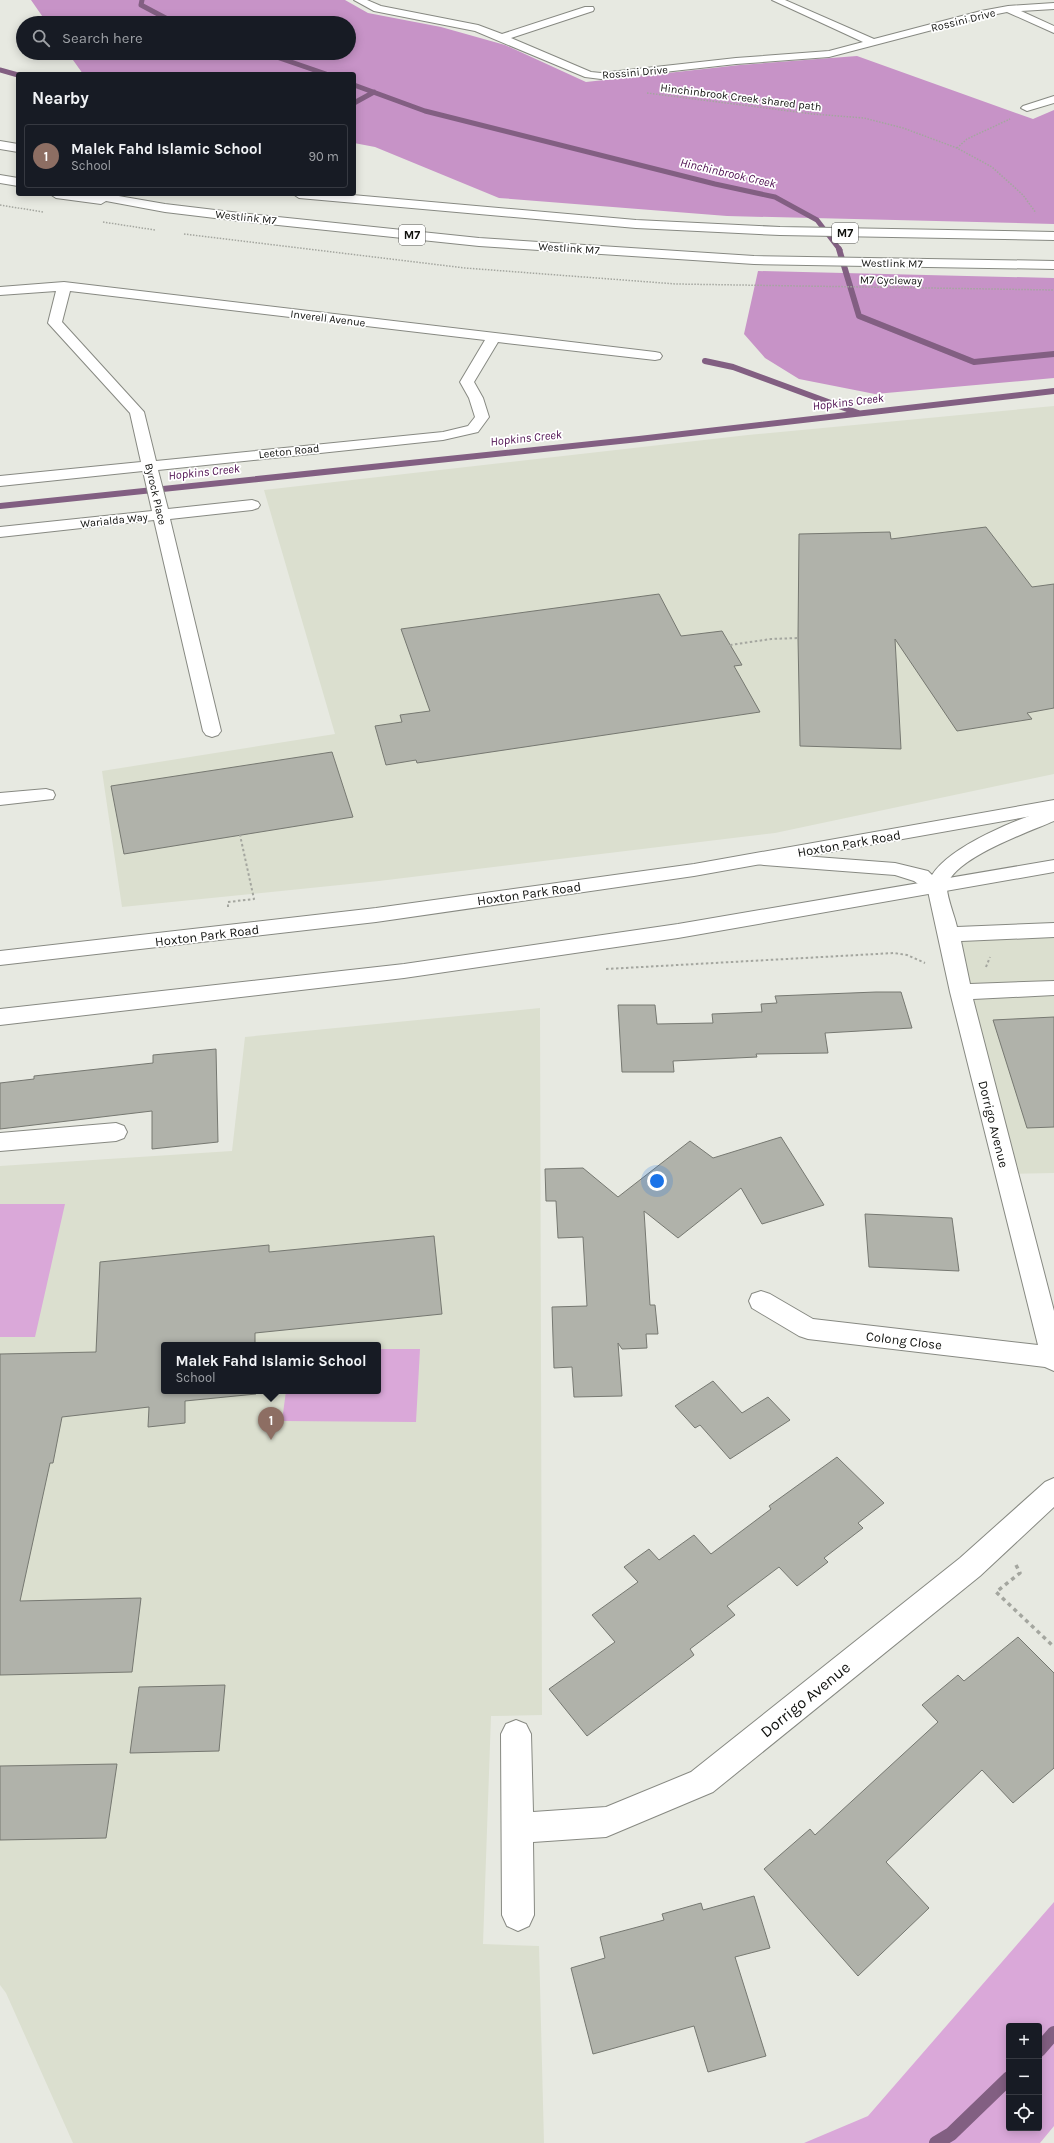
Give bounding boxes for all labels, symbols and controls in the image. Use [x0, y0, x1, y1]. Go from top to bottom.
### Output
street label: Rossini Drive [930, 6, 997, 35]
search box [16, 16, 356, 60]
icon: search [30, 27, 52, 49]
text: Search here [62, 29, 143, 47]
street label: Rossini Drive [602, 63, 669, 82]
street label: Hinchinbrook Creek shared path [660, 81, 822, 114]
text: Nearby [32, 88, 89, 108]
text: Malek Fahd Islamic School [71, 140, 262, 158]
text: 1 [44, 149, 48, 164]
text: 90 m [308, 149, 339, 164]
water label: Hinchinbrook Creek [679, 155, 778, 191]
text: School [71, 158, 111, 173]
street label: Westlink M7 [215, 208, 277, 227]
road number: M7 [832, 223, 858, 243]
road number: M7 [399, 225, 425, 245]
street label: Westlink M7 [538, 240, 600, 257]
street label: Westlink M7 [861, 256, 923, 271]
street label: M7 Cycleway [860, 273, 922, 288]
street label: Inverell Avenue [290, 307, 367, 330]
water label: Hopkins Creek [812, 391, 885, 413]
water label: Hopkins Creek [490, 427, 563, 449]
street label: Leeton Road [258, 442, 320, 461]
water label: Hopkins Creek [168, 461, 241, 483]
street label: Byrock Place [142, 462, 169, 527]
street label: Warialda Way [80, 510, 148, 531]
street label: Hoxton Park Road [796, 827, 902, 860]
street label: Hoxton Park Road [476, 879, 582, 908]
street label: Hoxton Park Road [154, 922, 260, 949]
street label: Dorrigo Avenue [975, 1079, 1012, 1170]
your location [647, 1171, 667, 1191]
street label: Colong Close [865, 1328, 943, 1353]
popup [161, 1342, 381, 1394]
text: Malek Fahd Islamic School [175, 1352, 367, 1370]
text: School [175, 1370, 216, 1385]
pin: 1 [258, 1407, 284, 1440]
street label: Dorrigo Avenue [757, 1657, 854, 1741]
map controls [1006, 2023, 1042, 2131]
button: + [1006, 2023, 1042, 2059]
button: − [1006, 2059, 1042, 2095]
button: locate [1006, 2095, 1042, 2131]

